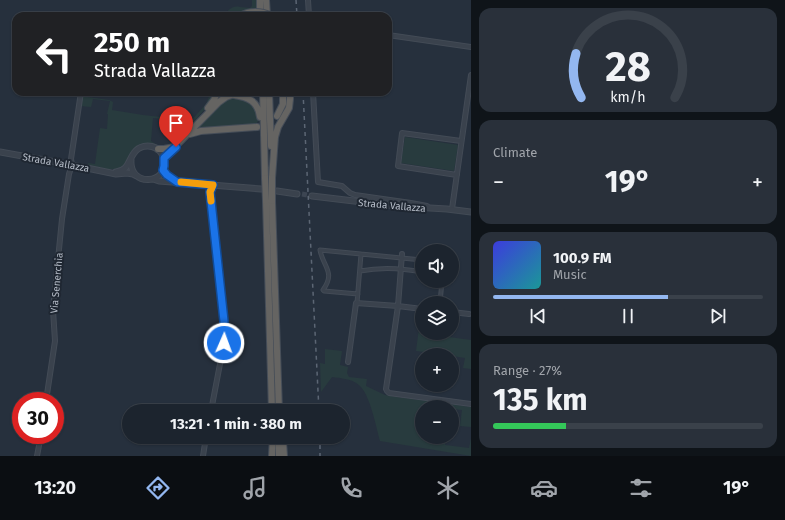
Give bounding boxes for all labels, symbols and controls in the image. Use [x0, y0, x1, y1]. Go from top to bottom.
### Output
text: 250 m [94, 26, 170, 59]
icon: left [28, 28, 80, 80]
text: 28 [605, 42, 651, 92]
text: Strada Vallazza [94, 60, 216, 82]
text: km/h [610, 89, 646, 106]
pin [159, 106, 193, 147]
icon: arrive [165, 112, 187, 134]
text: Climate [493, 145, 537, 160]
street label: Strada Vallazza [21, 151, 90, 175]
text: 19° [605, 164, 651, 200]
text: − [493, 169, 504, 196]
text: + [752, 169, 763, 196]
street label: Strada Vallazza [358, 197, 426, 215]
map controls [415, 244, 459, 444]
button: sound [415, 244, 459, 288]
text: 100.9 FM [553, 249, 611, 267]
street label: Via Senerchia [48, 252, 66, 314]
text: Music [553, 267, 587, 282]
button: layers [415, 296, 459, 340]
icon: previous [527, 305, 549, 327]
icon: pause [617, 305, 639, 327]
icon: next [707, 305, 729, 327]
position arrow [203, 322, 245, 364]
button: + [415, 348, 459, 392]
text: Range · 27% [493, 363, 562, 378]
text: 135 km [493, 382, 588, 418]
speed limit sign: 30 [12, 392, 64, 444]
button: − [415, 400, 459, 444]
text: 13:21 · 1 min · 380 m [170, 415, 302, 433]
icon: directions [144, 474, 172, 502]
icon: music [241, 474, 269, 502]
icon: phone [337, 474, 365, 502]
icon: climate [434, 474, 462, 502]
icon: car [530, 474, 558, 502]
icon: filters [627, 474, 655, 502]
text: 13:20 [34, 477, 76, 499]
text: 19° [723, 477, 751, 499]

